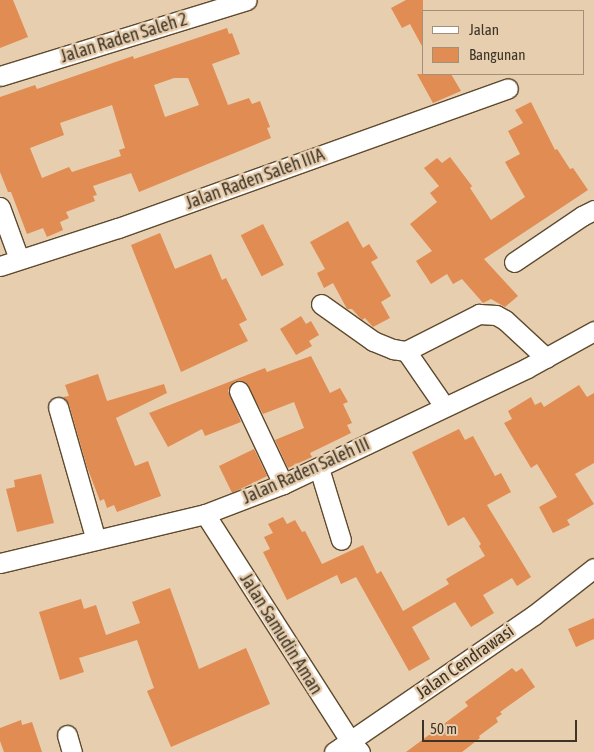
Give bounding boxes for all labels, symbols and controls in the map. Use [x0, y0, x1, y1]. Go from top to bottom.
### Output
street label: Jalan Raden Saleh 2 [58, 8, 190, 68]
legend [422, 10, 584, 75]
text: Jalan [469, 21, 499, 38]
text: Bangunan [469, 46, 526, 63]
street label: Jalan Raden Saleh IIIA [183, 144, 327, 214]
street label: Jalan Raden Saleh III [239, 433, 373, 509]
street label: Jalan Samudin Aman [235, 569, 327, 699]
street label: Jalan Cendrawasi [412, 620, 518, 704]
scale bar [424, 710, 579, 742]
text: 50 m [430, 720, 457, 737]

